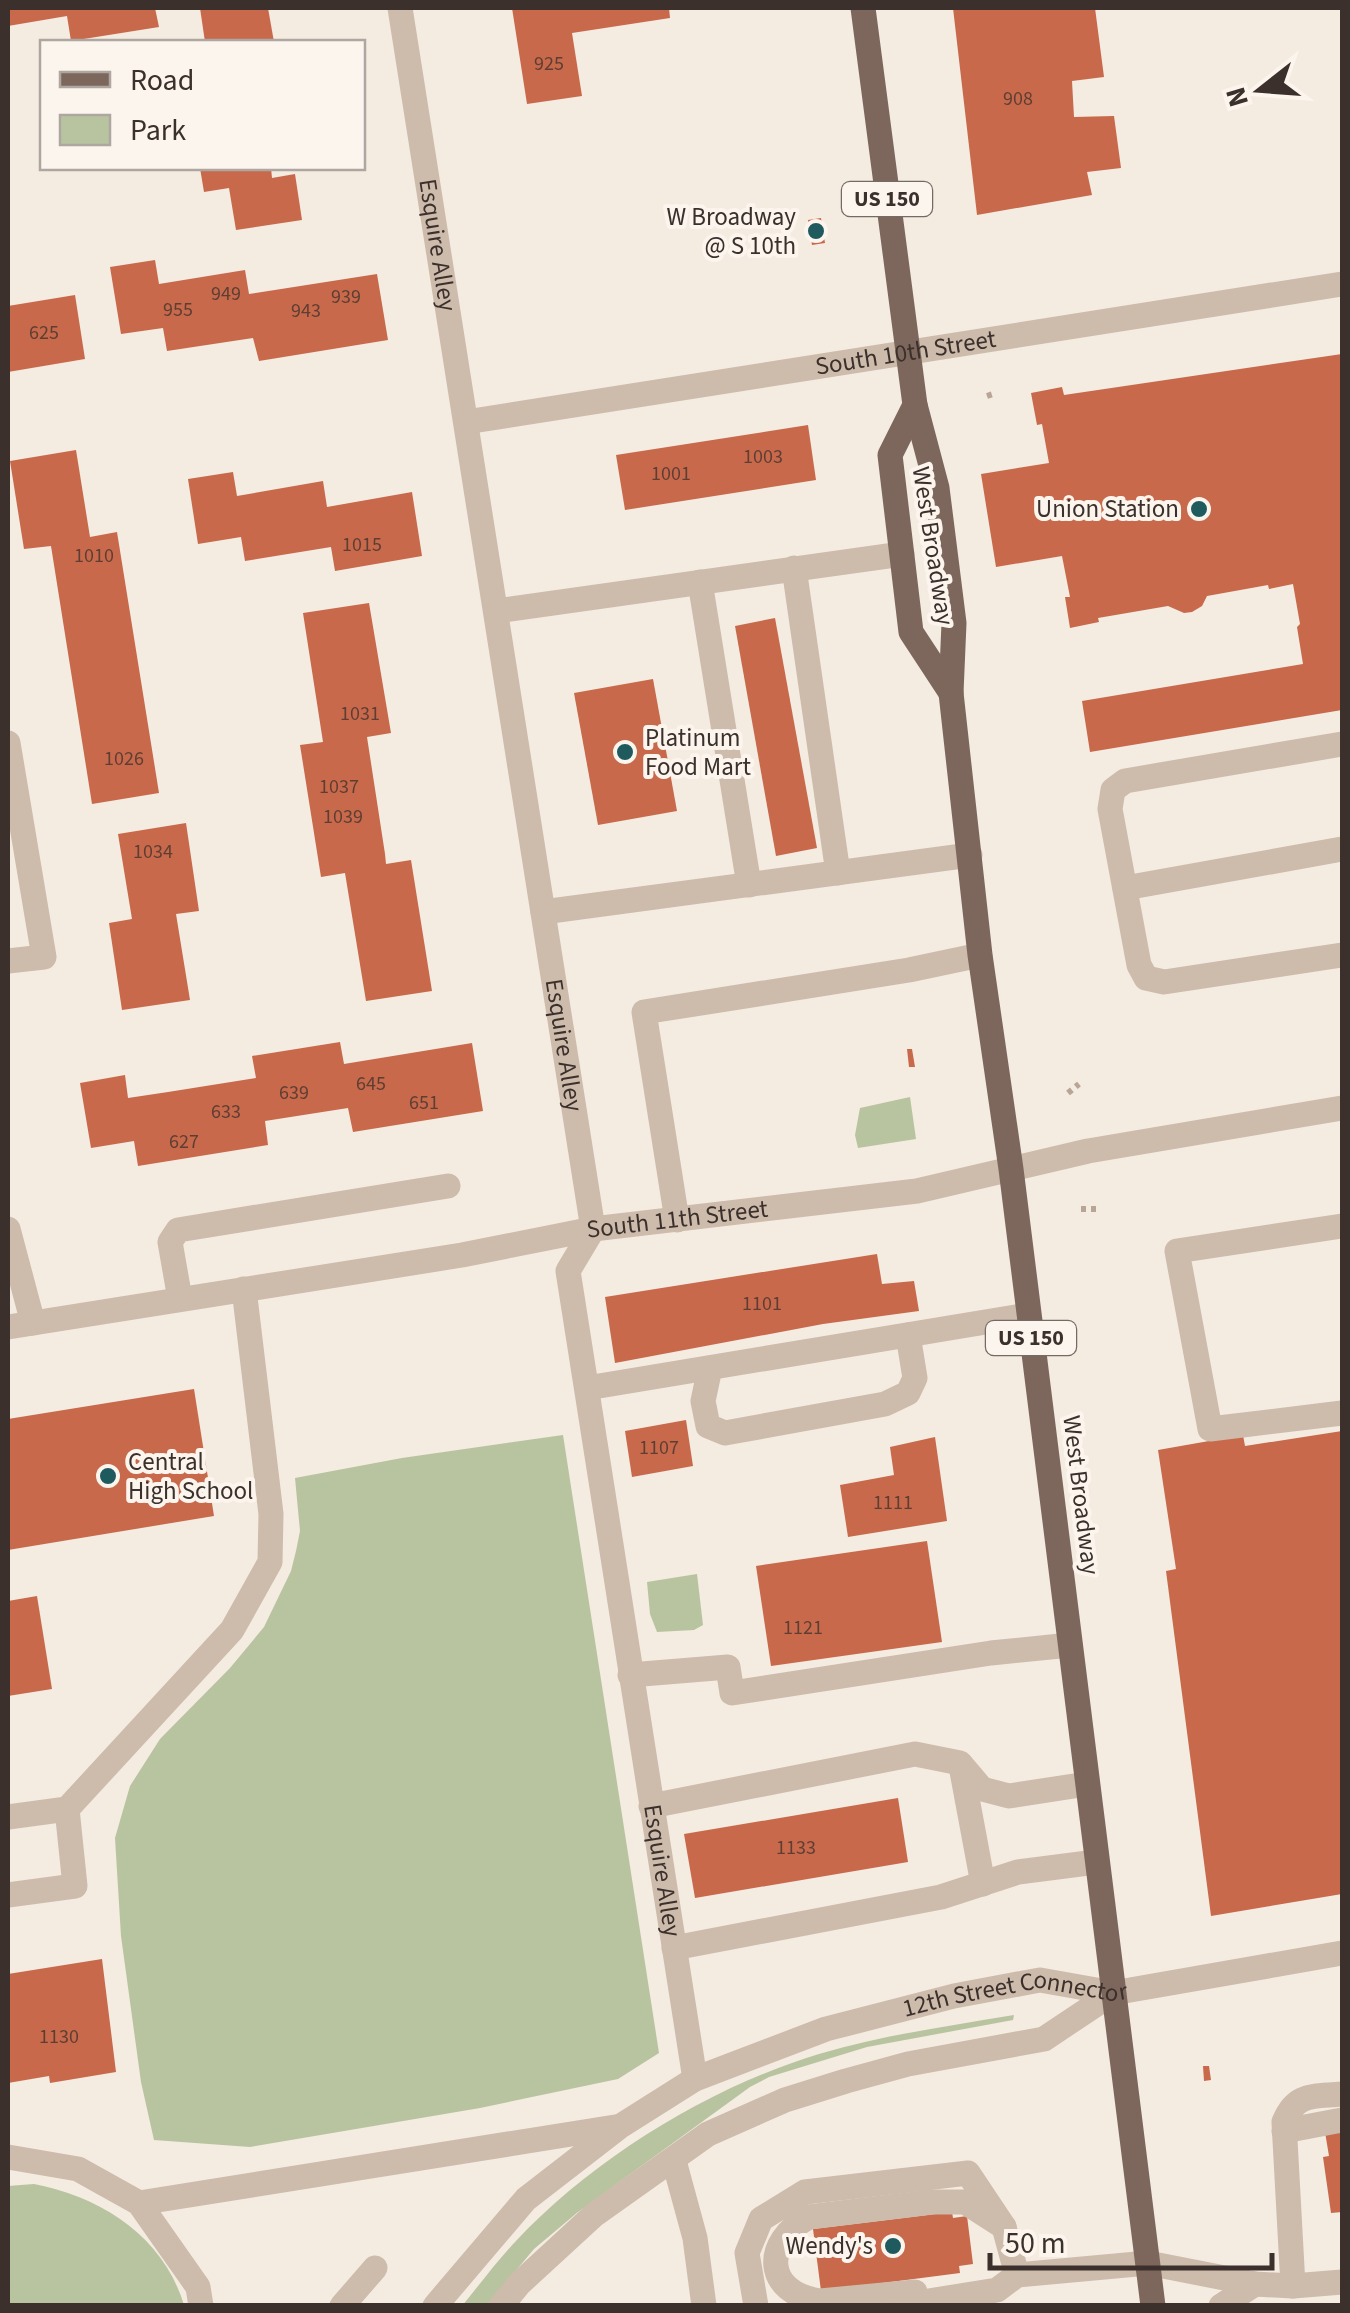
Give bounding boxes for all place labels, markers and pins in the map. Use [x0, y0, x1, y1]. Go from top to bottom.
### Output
place label: W Broadway @ S 10th [667, 199, 796, 264]
marker: W Broadway @ S 10th [805, 220, 827, 242]
place label: Union Station [1036, 491, 1179, 527]
marker: Union Station [1188, 498, 1210, 520]
place label: Platinum Food Mart [645, 720, 751, 785]
marker: Platinum Food Mart [614, 741, 636, 763]
place label: Central High School [128, 1444, 253, 1509]
marker: Central High School [97, 1465, 119, 1487]
place label: Wendy's [786, 2228, 873, 2264]
marker: Wendy's [882, 2235, 904, 2257]

